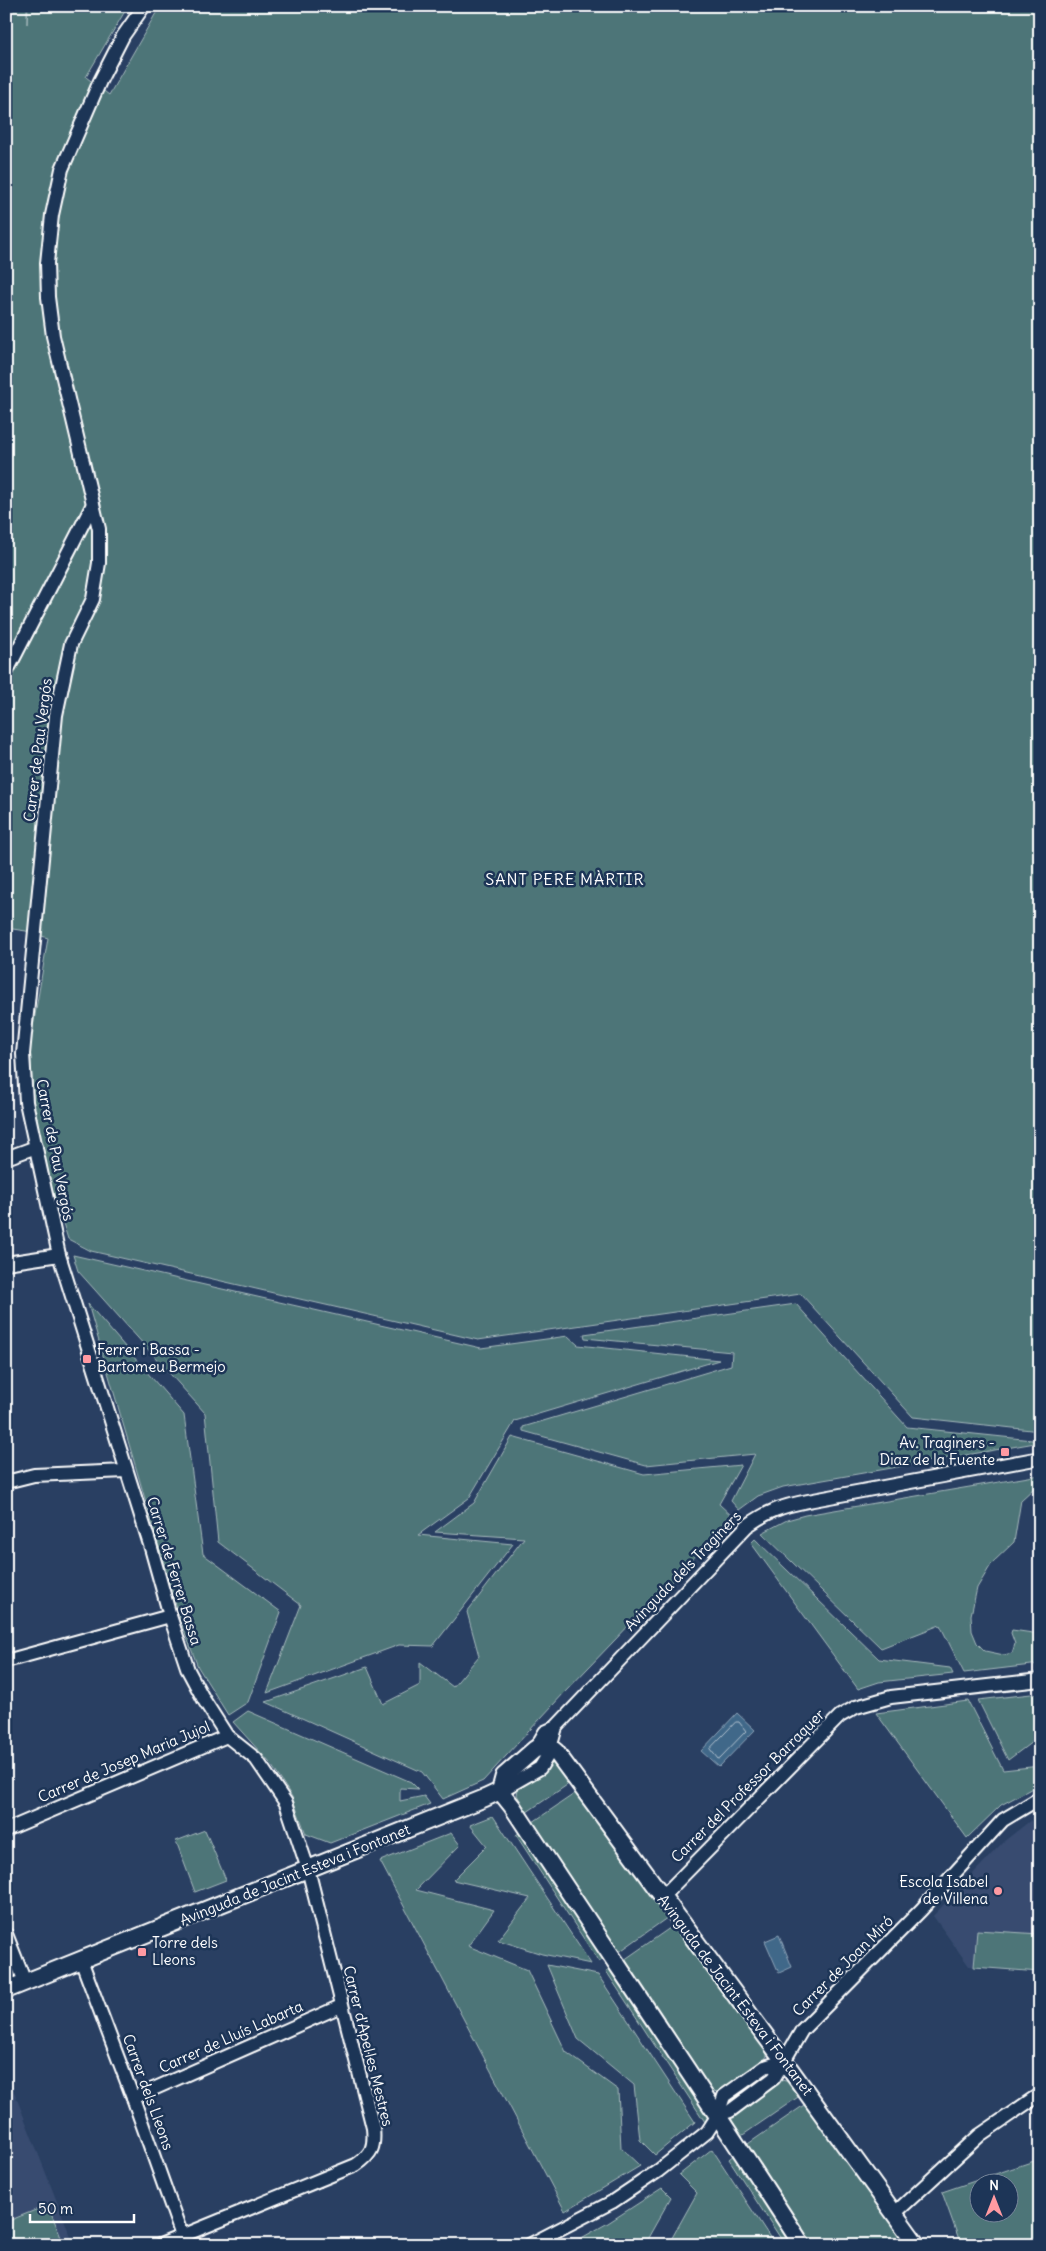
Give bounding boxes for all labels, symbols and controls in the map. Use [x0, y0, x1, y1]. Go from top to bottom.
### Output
street label: Carrer de Pau Vergós [19, 677, 56, 823]
district label: SANT PERE MÀRTIR [485, 869, 645, 889]
street label: Carrer de Pau Vergós [32, 1077, 79, 1223]
place label: Ferrer i Bassa - Bartomeu Bermejo [97, 1340, 226, 1376]
marker: Ferrer i Bassa - Bartomeu Bermejo [81, 1353, 93, 1365]
place label: Av. Traginers - Diaz de la Fuente [880, 1433, 995, 1469]
marker: Av. Traginers - Diaz de la Fuente [999, 1446, 1011, 1458]
street label: Carrer de Ferrer Bassa [143, 1494, 206, 1648]
street label: Avinguda dels Traginers [620, 1506, 745, 1635]
street label: Carrer del Professor Barraquer [667, 1705, 828, 1866]
street label: Carrer de Josep Maria Jujol [35, 1717, 213, 1806]
street label: Avinguda de Jacint Esteva i Fontanet [177, 1820, 413, 1930]
place label: Escola Isabel de Villena [899, 1872, 988, 1908]
marker: Escola Isabel de Villena [992, 1885, 1004, 1897]
street label: Avinguda de Jacint Esteva i Fontanet [654, 1890, 817, 2099]
street label: Carrer de Joan Miró [788, 1911, 897, 2020]
place label: Torre dels Lleons [152, 1933, 218, 1969]
marker: Torre dels Lleons [136, 1946, 148, 1958]
street label: Carrer d'Apel·les Mestres [339, 1964, 398, 2128]
street label: Carrer de Lluís Labarta [156, 1996, 306, 2077]
street label: Carrer dels Lleons [119, 2031, 178, 2153]
north arrow [968, 2174, 1018, 2224]
text: N [989, 2176, 999, 2194]
scale bar [30, 2191, 134, 2223]
text: 50 m [38, 2199, 73, 2218]

